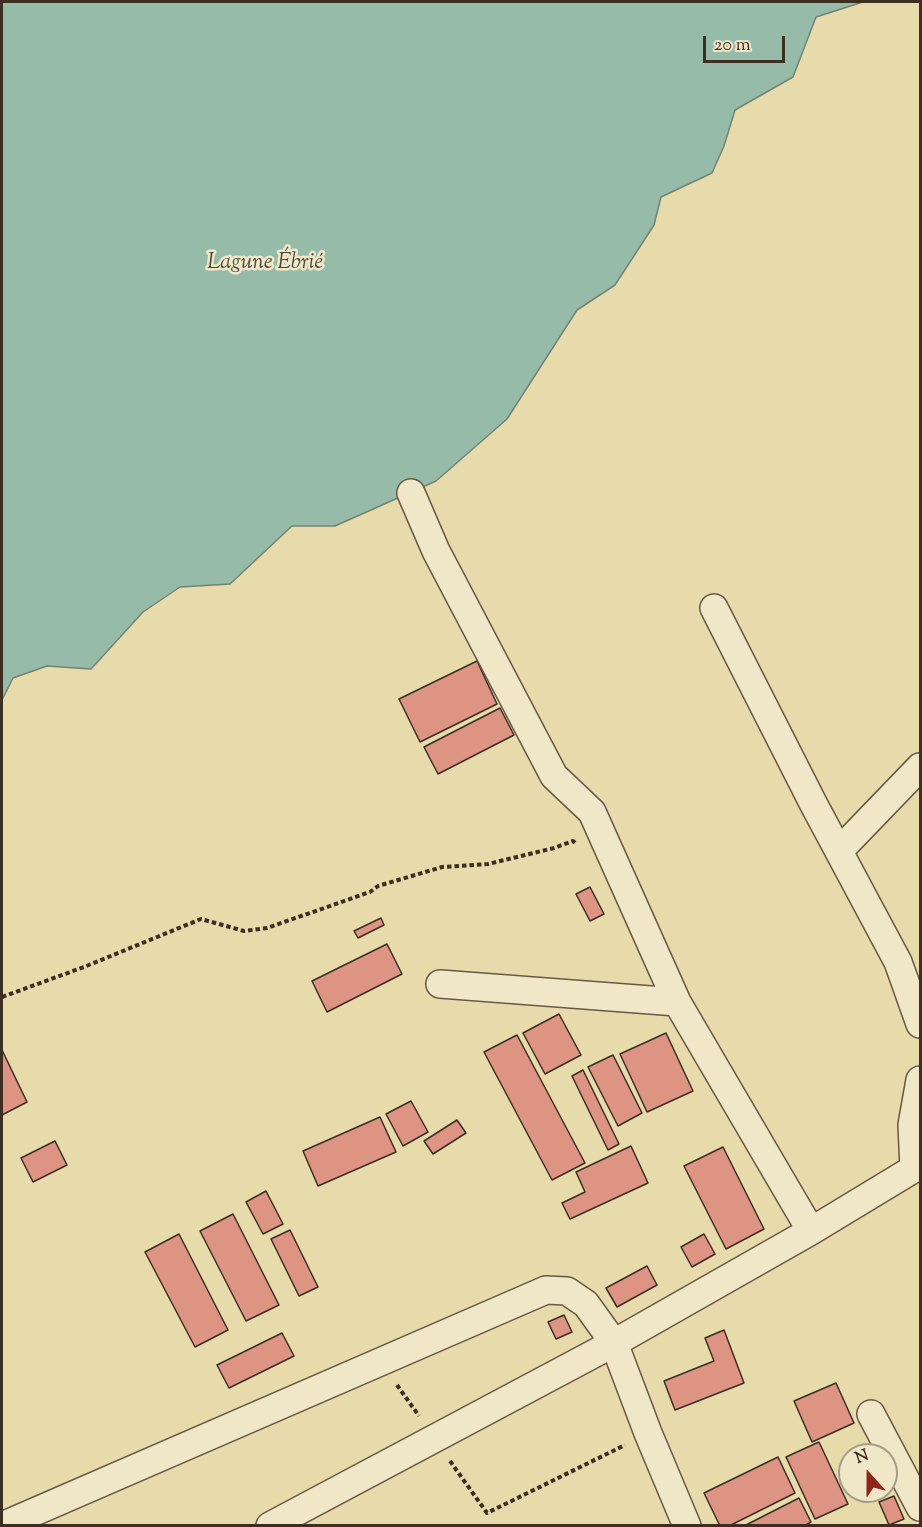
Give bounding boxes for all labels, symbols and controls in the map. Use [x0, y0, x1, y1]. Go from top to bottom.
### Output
scale bar [706, 24, 788, 62]
text: 20 m [714, 33, 751, 59]
water label: Lagune Ébrié [207, 251, 323, 277]
north arrow [838, 1443, 898, 1503]
text: N [852, 1445, 872, 1471]

